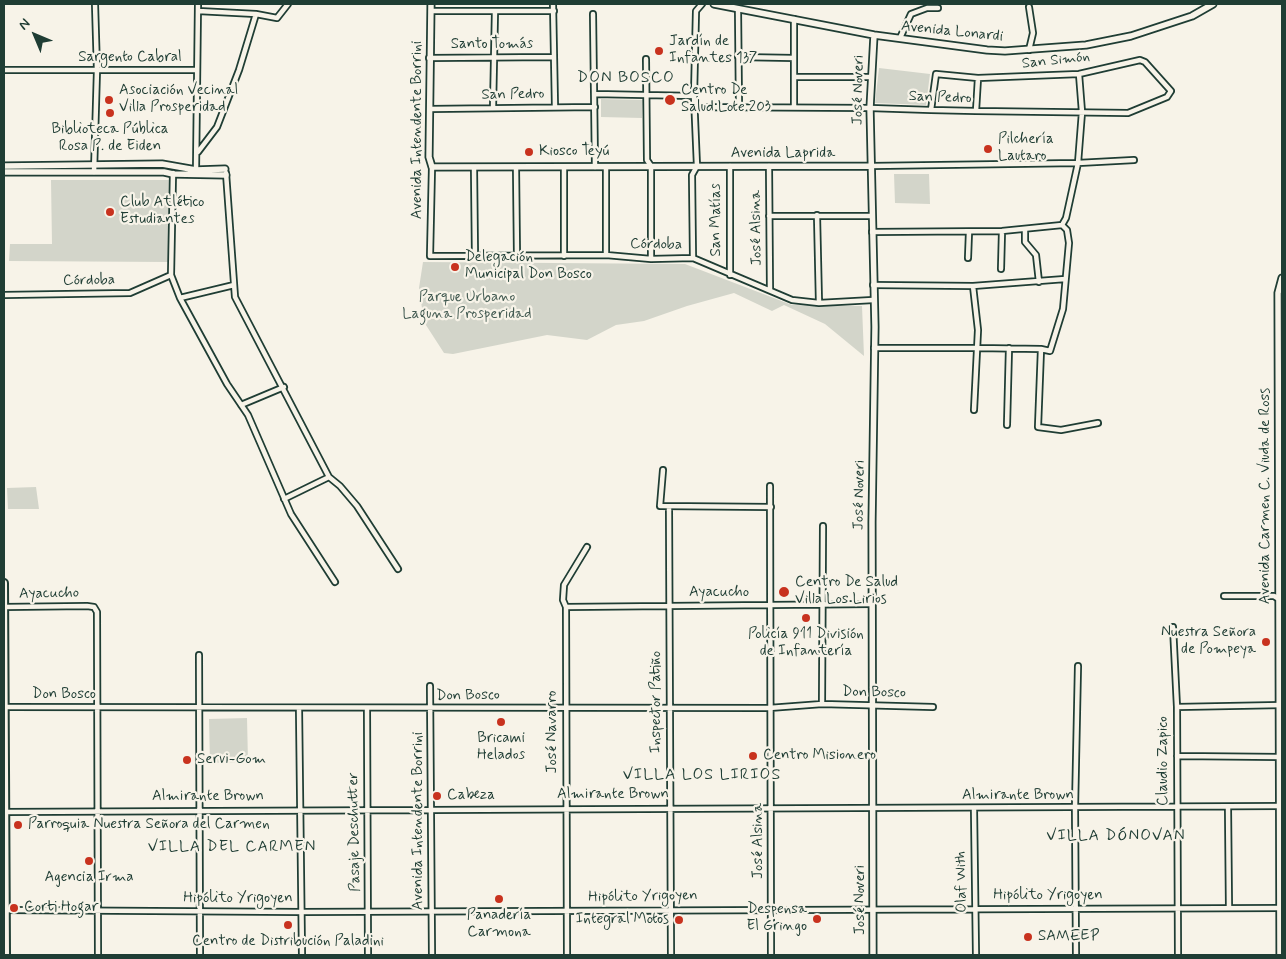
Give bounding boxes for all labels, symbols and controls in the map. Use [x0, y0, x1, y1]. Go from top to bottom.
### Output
north arrow [10, 10, 60, 60]
text: N [15, 15, 34, 34]
street label: Avenida Lonardi [900, 18, 1004, 46]
place label: Jardín de Infantes 137 [669, 33, 757, 68]
street label: Santo Tomás [451, 36, 533, 54]
street label: Avenida Intendente Borrini [409, 41, 427, 219]
marker: Jardín de Infantes 137 [653, 45, 665, 57]
street label: San Simón [1021, 48, 1091, 74]
street label: Sargento Cabral [78, 49, 182, 67]
street label: José Noveri [849, 55, 869, 125]
district label: DON BOSCO [577, 69, 675, 89]
place label: Asociación Vecinal Villa Prosperidad [119, 82, 238, 117]
place label: Centro De Salud Lote 203 [681, 82, 771, 117]
street label: San Pedro [481, 85, 545, 105]
street label: San Pedro [908, 88, 972, 108]
marker: Centro De Salud Lote 203 [663, 93, 677, 107]
marker: Asociación Vecinal Villa Prosperidad [103, 94, 115, 106]
marker: Biblioteca Pública Rosa P. de Eiden [104, 107, 116, 119]
place label: Biblioteca Pública Rosa P. de Eiden [51, 121, 169, 156]
place label: Pilchería Lautaro [998, 131, 1054, 166]
place label: Kiosco Teyú [539, 143, 609, 161]
marker: Pilchería Lautaro [982, 143, 994, 155]
street label: Avenida Laprida [731, 145, 835, 163]
marker: Kiosco Teyú [523, 146, 535, 158]
street label: San Matías [708, 184, 726, 256]
street label: José Alsina [747, 190, 767, 266]
place label: Club Atlético Estudiantes [120, 194, 204, 229]
marker: Club Atlético Estudiantes [104, 206, 116, 218]
street label: Córdoba [630, 236, 682, 254]
place label: Delegación Municipal Don Bosco [465, 249, 592, 284]
marker: Delegación Municipal Don Bosco [449, 261, 461, 273]
street label: Córdoba [63, 272, 115, 290]
park label: Parque Urbano Laguna Prosperidad [402, 289, 532, 324]
street label: Avenida Carmen C. Viuda de Ross [1257, 388, 1275, 604]
street label: José Noveri [850, 460, 870, 530]
place label: Centro De Salud Villa Los Lirios [795, 574, 898, 609]
street label: Ayacucho [19, 584, 79, 604]
street label: Ayacucho [689, 584, 749, 602]
marker: Centro De Salud Villa Los Lirios [777, 585, 791, 599]
marker: Policía 911 División de Infantería [800, 612, 812, 624]
place label: Nuestra Señora de Pompeya [1161, 624, 1256, 659]
place label: Policía 911 División de Infantería [748, 626, 864, 661]
marker: Nuestra Señora de Pompeya [1260, 636, 1272, 648]
street label: Inspector Patiño [648, 651, 666, 753]
street label: Don Bosco [842, 683, 906, 703]
street label: Don Bosco [32, 686, 96, 704]
street label: Don Bosco [436, 686, 500, 706]
street label: José Navarro [544, 690, 562, 774]
marker: Bricami Helados [495, 716, 507, 728]
street label: Claudio Zapico [1155, 716, 1173, 806]
place label: Bricami Helados [477, 730, 525, 765]
street label: Avenida Intendente Borrini [410, 732, 428, 910]
place label: Centro Misionero [763, 747, 876, 765]
marker: Centro Misionero [747, 750, 759, 762]
place label: Servi-Gom [197, 751, 266, 769]
marker: Servi-Gom [181, 754, 193, 766]
district label: VILLA LOS LIRIOS [622, 766, 782, 786]
street label: Pasaje Deschutter [345, 772, 365, 892]
street label: Almirante Brown [557, 786, 669, 804]
place label: Cabeza [447, 787, 495, 805]
street label: Almirante Brown [962, 787, 1074, 805]
street label: Almirante Brown [152, 788, 264, 806]
marker: Cabeza [431, 790, 443, 802]
street label: José Alsina [750, 803, 768, 879]
place label: Parroquia Nuestra Señora del Carmen [28, 816, 270, 834]
marker: Parroquia Nuestra Señora del Carmen [12, 819, 24, 831]
district label: VILLA DÓNOVAN [1046, 827, 1186, 847]
district label: VILLA DEL CARMEN [147, 838, 317, 858]
street label: Olaf With [952, 851, 972, 913]
marker: Agencia Irma [83, 855, 95, 867]
street label: José Noveri [852, 865, 870, 935]
place label: Agencia Irma [44, 869, 134, 887]
street label: Hipólito Yrigoyen [588, 887, 698, 907]
street label: Hipólito Yrigoyen [993, 887, 1103, 905]
street label: Hipólito Yrigoyen [183, 890, 293, 908]
marker: Panadería Carmona [493, 893, 505, 905]
place label: Corti Hogar [24, 899, 99, 917]
place label: Despensa El Gringo [747, 901, 807, 936]
marker: Corti Hogar [8, 902, 20, 914]
place label: Panadería Carmona [467, 907, 531, 942]
place label: Integral Motos [575, 911, 669, 929]
marker: Despensa El Gringo [811, 913, 823, 925]
marker: Integral Motos [673, 914, 685, 926]
marker: Centro de Distribución Paladini [282, 919, 294, 931]
place label: SAMEEP [1038, 928, 1099, 946]
marker: SAMEEP [1022, 931, 1034, 943]
place label: Centro de Distribución Paladini [192, 933, 384, 951]

